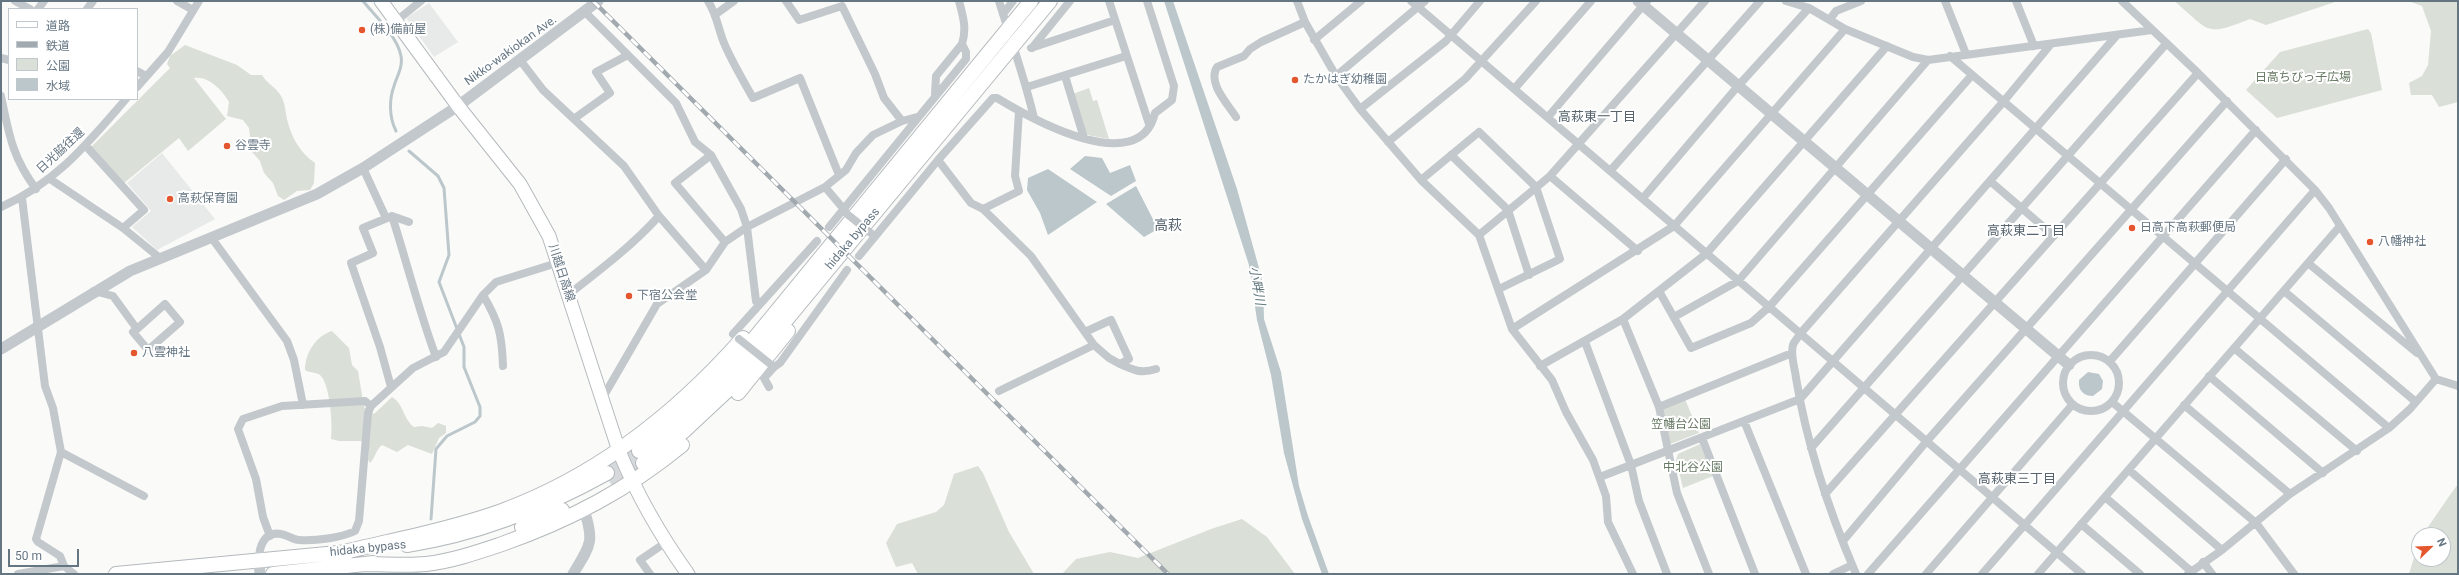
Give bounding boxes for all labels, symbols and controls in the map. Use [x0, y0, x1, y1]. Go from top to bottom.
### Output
legend [8, 8, 138, 100]
street label: Nikko-wakiokan Ave. [462, 13, 560, 89]
text: 道路 [46, 19, 70, 33]
place label: (株)備前屋 [370, 23, 426, 37]
marker: (株)備前屋 [357, 25, 367, 35]
text: 鉄道 [46, 39, 70, 53]
text: 公園 [46, 59, 70, 73]
park label: 日高ちびっ子広場 [2255, 71, 2351, 85]
place label: たかはぎ幼稚園 [1303, 73, 1387, 87]
marker: たかはぎ幼稚園 [1290, 75, 1300, 85]
text: 水域 [46, 79, 70, 93]
district label: 高萩東一丁目 [1558, 110, 1636, 126]
street label: 日光脇往還 [34, 125, 88, 177]
place label: 谷雲寺 [235, 139, 271, 153]
marker: 谷雲寺 [222, 141, 232, 151]
place label: 高萩保育園 [178, 192, 238, 206]
marker: 高萩保育園 [165, 194, 175, 204]
street label: hidaka bypass [823, 205, 883, 273]
district label: 高萩 [1154, 218, 1182, 234]
place label: 日高下高萩郵便局 [2140, 221, 2236, 235]
marker: 日高下高萩郵便局 [2127, 223, 2137, 233]
district label: 高萩東二丁目 [1987, 224, 2065, 240]
place label: 八幡神社 [2378, 235, 2426, 249]
marker: 八幡神社 [2365, 237, 2375, 247]
street label: 川越日高線 [545, 242, 577, 304]
water label: 小畔川 [1245, 265, 1267, 307]
place label: 下宿公会堂 [637, 289, 697, 303]
marker: 下宿公会堂 [624, 291, 634, 301]
place label: 八雲神社 [142, 346, 190, 360]
marker: 八雲神社 [129, 348, 139, 358]
park label: 笠幡台公園 [1651, 418, 1711, 432]
park label: 中北谷公園 [1663, 461, 1723, 475]
district label: 高萩東三丁目 [1978, 472, 2056, 488]
north arrow [2411, 527, 2451, 567]
text: N [2434, 536, 2449, 549]
street label: hidaka bypass [329, 538, 407, 560]
scale bar [10, 541, 81, 567]
text: 50 m [15, 549, 42, 563]

